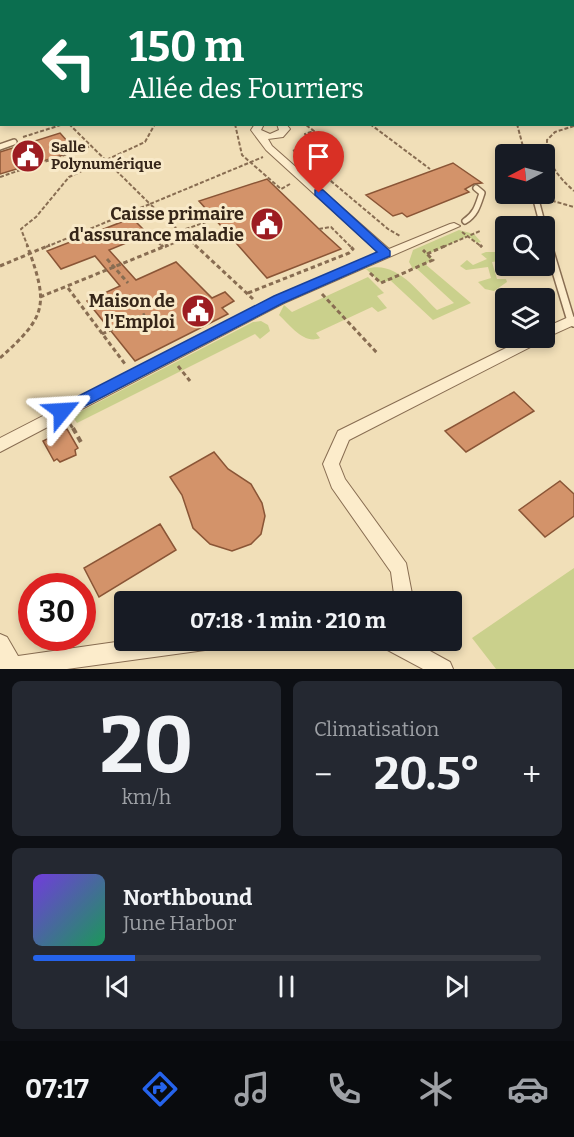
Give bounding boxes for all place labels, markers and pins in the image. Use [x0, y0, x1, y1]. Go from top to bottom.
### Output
pin [293, 131, 344, 193]
public building icon: Salle Polynumérique [10, 138, 46, 174]
place label: Salle Polynumérique [51, 138, 161, 173]
place label: Caisse primaire d'assurance maladie [69, 203, 244, 246]
public building icon: Caisse primaire d'assurance maladie [249, 206, 285, 242]
place label: Maison de l'Emploi [89, 290, 175, 333]
public building icon: Maison de l'Emploi [180, 293, 216, 329]

